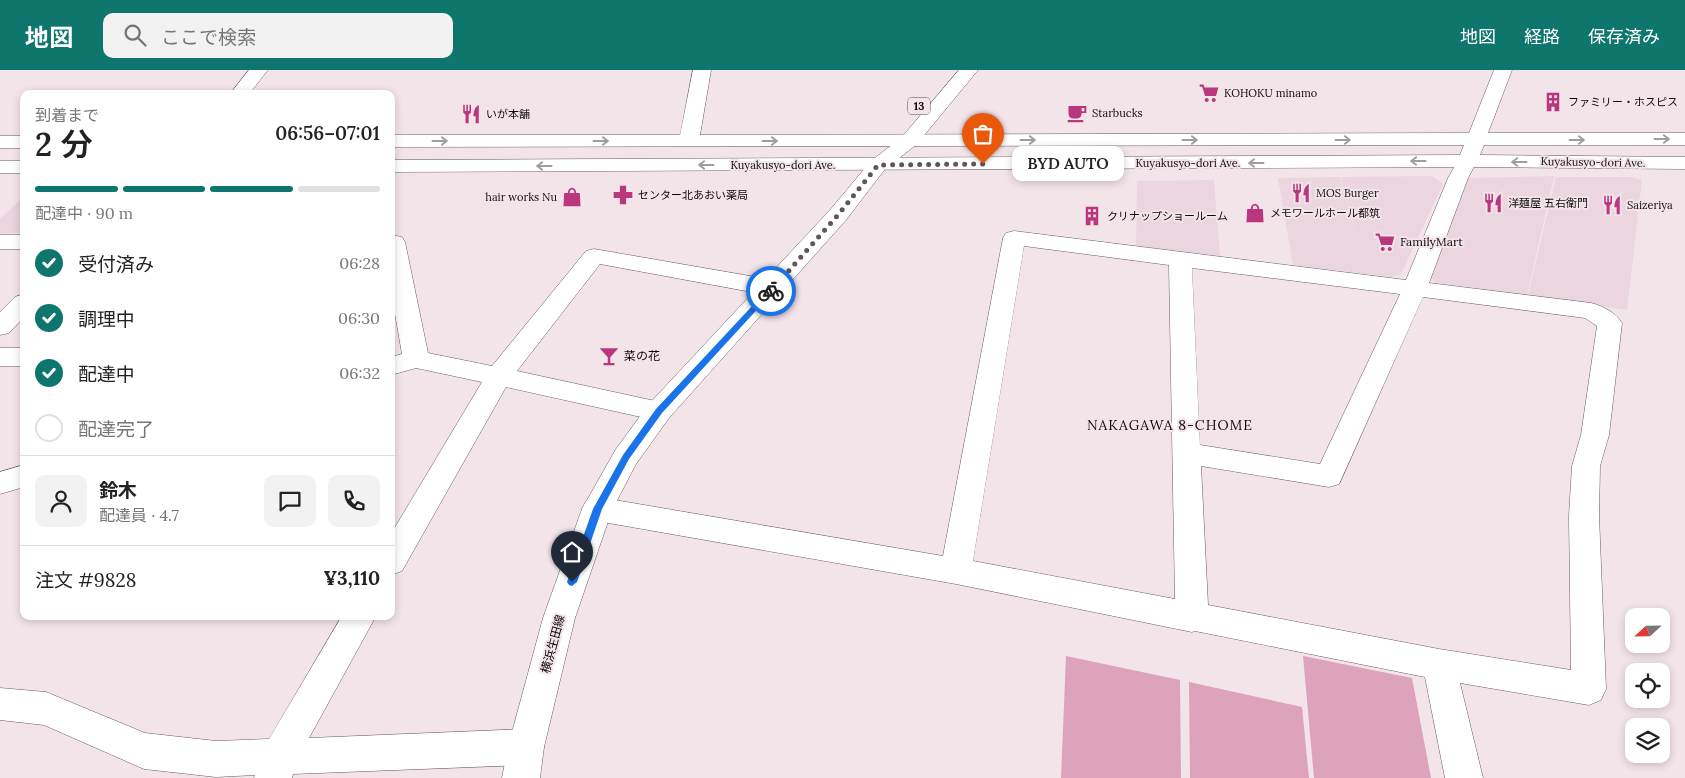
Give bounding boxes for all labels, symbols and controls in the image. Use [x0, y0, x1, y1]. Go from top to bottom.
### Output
search box [103, 13, 453, 58]
icon: search [121, 21, 149, 49]
text: 地図 [25, 22, 73, 53]
text: ここで検索 [161, 25, 256, 49]
text: 地図 [1460, 25, 1496, 48]
text: 経路 [1524, 25, 1560, 48]
text: 保存済み [1588, 25, 1660, 48]
supermarket icon: KOHOKU minamo [1198, 82, 1220, 104]
place label: KOHOKU minamo [1224, 86, 1317, 100]
building icon: ファミリー・ホスピス [1542, 91, 1564, 113]
place label: ファミリー・ホスピス [1568, 95, 1678, 109]
road number: 13 [908, 98, 930, 114]
cafe icon: Starbucks [1066, 102, 1088, 124]
restaurant icon: いが本舗 [460, 103, 482, 125]
text: 到着まで [35, 105, 99, 125]
place label: Starbucks [1092, 106, 1143, 120]
place label: いが本舗 [486, 107, 530, 121]
pin [962, 113, 1004, 164]
icon: bag [969, 120, 997, 148]
text: 06:56–07:01 [275, 121, 380, 145]
text: 2 分 [35, 124, 93, 165]
one-way arrow [1654, 134, 1670, 144]
one-way arrow [1019, 135, 1035, 145]
one-way arrow [1182, 135, 1198, 145]
one-way arrow [1334, 135, 1351, 145]
one-way arrow [1568, 135, 1584, 144]
one-way arrow [432, 136, 448, 146]
one-way arrow [593, 136, 609, 146]
one-way arrow [762, 136, 778, 146]
callout: BYD AUTO [1013, 146, 1126, 182]
text: BYD AUTO [1027, 153, 1109, 173]
street label: Kuyakusyo-dori Ave. [1540, 154, 1646, 170]
street label: Kuyakusyo-dori Ave. [1135, 156, 1241, 170]
one-way arrow [1410, 157, 1426, 166]
one-way arrow [1511, 157, 1527, 166]
street label: Kuyakusyo-dori Ave. [730, 158, 836, 172]
one-way arrow [1248, 158, 1264, 167]
one-way arrow [699, 160, 715, 170]
one-way arrow [536, 161, 552, 171]
restaurant icon: MOS Burger [1290, 182, 1312, 204]
pharmacy icon: センター北あおい薬局 [612, 184, 634, 206]
shop icon: hair works Nu [561, 186, 583, 208]
place label: MOS Burger [1316, 186, 1379, 200]
place label: センター北あおい薬局 [638, 188, 748, 202]
place label: hair works Nu [485, 190, 557, 204]
restaurant icon: 洋麺屋 五右衛門 [1482, 192, 1504, 214]
restaurant icon: Saizeriya [1601, 194, 1623, 216]
place label: 洋麺屋 五右衛門 [1508, 196, 1588, 210]
place label: Saizeriya [1627, 198, 1673, 212]
shop icon: メモワールホール都筑 [1244, 202, 1266, 224]
text: 配達中 · 90 m [35, 203, 133, 223]
building icon: クリナップショールーム [1081, 205, 1103, 227]
place label: メモワールホール都筑 [1270, 206, 1380, 220]
place label: クリナップショールーム [1107, 209, 1228, 223]
supermarket icon: FamilyMart [1374, 231, 1396, 253]
place label: FamilyMart [1400, 234, 1463, 249]
icon: check [35, 249, 63, 277]
text: 受付済み [78, 252, 154, 276]
text: 06:28 [339, 253, 380, 273]
courier [746, 266, 796, 316]
icon: bike [757, 277, 785, 305]
icon: check [35, 304, 63, 332]
text: 調理中 [78, 307, 135, 331]
text: 06:30 [338, 308, 380, 328]
bar icon: 菜の花 [598, 345, 620, 367]
place label: 菜の花 [624, 348, 660, 363]
icon: check [35, 359, 63, 387]
text: 配達中 [78, 362, 135, 386]
text: 06:32 [339, 363, 380, 383]
district label: NAKAGAWA 8-CHOME [1087, 416, 1253, 434]
text: 配達完了 [78, 417, 154, 441]
button: person [35, 475, 87, 527]
button: chat [264, 475, 316, 527]
button: phone [328, 475, 380, 527]
text: 鈴木 [99, 478, 137, 502]
text: 配達員 · 4.7 [99, 505, 179, 525]
pin [551, 531, 593, 582]
icon: home [558, 538, 586, 566]
text: ¥3,110 [323, 566, 380, 590]
text: 注文 #9828 [35, 568, 136, 592]
north arrow [1625, 608, 1670, 652]
map controls [1625, 608, 1670, 763]
street label: 横浜生田線 [538, 613, 568, 675]
button: locate [1625, 663, 1670, 708]
button: layers [1625, 718, 1670, 763]

